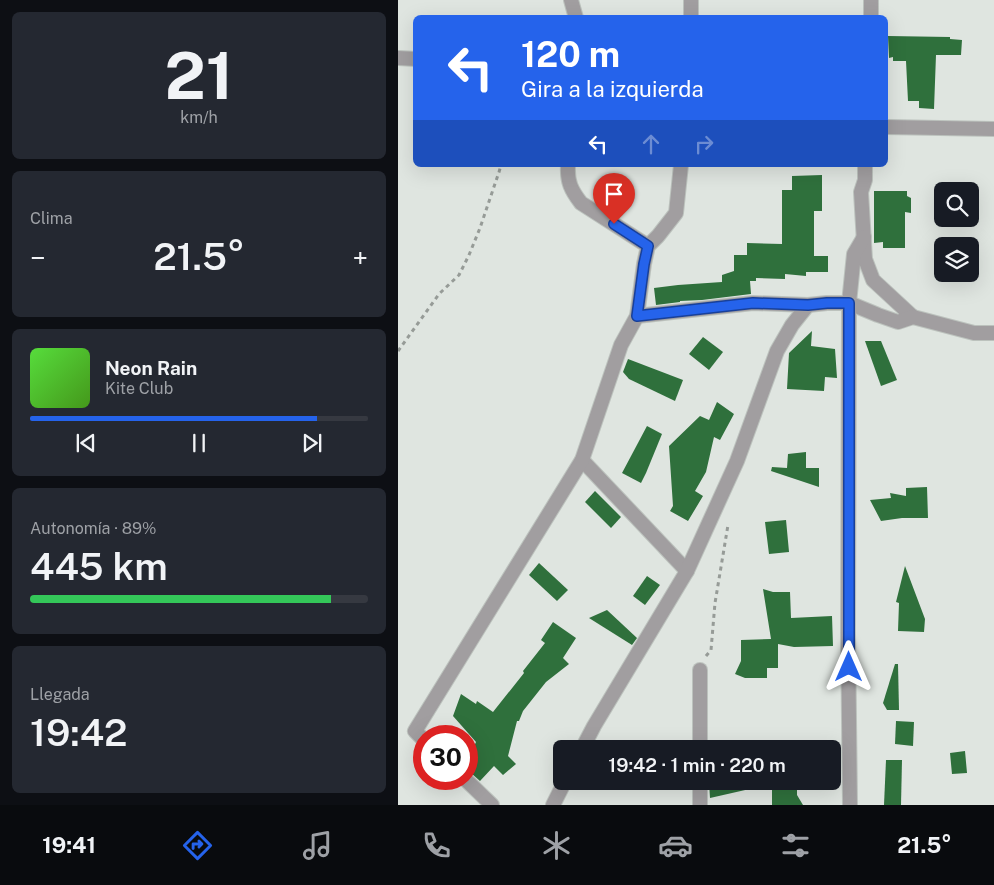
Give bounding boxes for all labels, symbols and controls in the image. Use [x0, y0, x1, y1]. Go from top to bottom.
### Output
text: 120 m [521, 34, 620, 75]
icon: left [438, 35, 503, 100]
text: 21 [164, 37, 234, 114]
text: Gira a la izquierda [521, 76, 704, 102]
text: km/h [180, 108, 218, 127]
icon: left [584, 130, 612, 158]
icon: ahead [637, 130, 665, 158]
icon: right [690, 130, 718, 158]
pin [593, 173, 635, 224]
icon: arrive [600, 180, 628, 208]
map controls [934, 182, 979, 282]
button: search [934, 182, 979, 227]
text: Clima [30, 209, 73, 228]
text: 21.5° [153, 234, 245, 279]
button: layers [934, 237, 979, 282]
text: − [30, 241, 46, 274]
text: + [352, 241, 368, 274]
text: Neon Rain [105, 357, 197, 379]
text: Kite Club [105, 379, 173, 398]
icon: previous [72, 429, 100, 457]
icon: pause [185, 429, 213, 457]
icon: next [298, 429, 326, 457]
text: Autonomía · 89% [30, 519, 156, 538]
text: 445 km [30, 544, 168, 589]
position arrow [822, 640, 874, 692]
text: Llegada [30, 685, 90, 704]
text: 19:42 [30, 710, 128, 755]
speed limit sign: 30 [413, 725, 478, 790]
text: 19:42 · 1 min · 220 m [608, 754, 786, 776]
icon: directions [180, 828, 215, 863]
icon: music [300, 828, 335, 863]
icon: phone [419, 828, 454, 863]
icon: climate [539, 828, 574, 863]
icon: car [658, 828, 693, 863]
icon: filters [778, 828, 813, 863]
text: 19:41 [42, 832, 96, 858]
text: 21.5° [897, 832, 952, 858]

